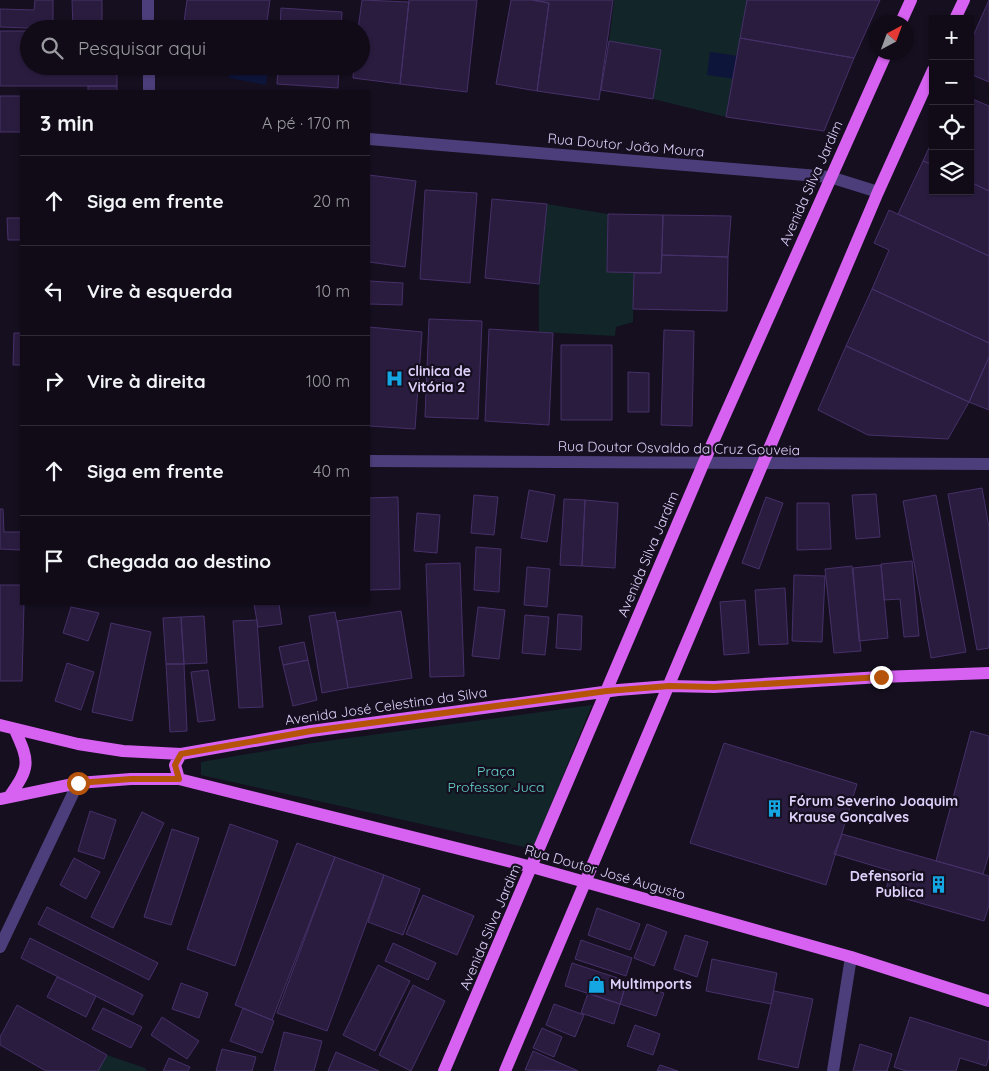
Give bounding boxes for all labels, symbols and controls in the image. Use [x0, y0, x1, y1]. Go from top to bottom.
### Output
north arrow [869, 15, 914, 60]
map controls [929, 15, 974, 195]
button: + [929, 15, 974, 60]
search box [20, 20, 370, 75]
icon: search [38, 34, 66, 62]
text: Pesquisar aqui [78, 36, 206, 60]
button: − [929, 60, 974, 105]
button: locate [929, 105, 974, 150]
text: 3 min [40, 110, 94, 136]
text: A pé · 170 m [262, 113, 350, 133]
street label: Avenida Silva Jardim [775, 118, 847, 248]
street label: Rua Doutor João Moura [547, 129, 705, 161]
button: layers [929, 150, 974, 195]
icon: ahead [40, 187, 68, 215]
text: Siga em frente [87, 189, 224, 213]
text: 20 m [313, 191, 350, 211]
icon: left [40, 277, 68, 305]
text: Vire à esquerda [87, 279, 232, 303]
text: 10 m [316, 281, 350, 301]
place label: clinica de Vitória 2 [408, 362, 471, 396]
icon: right [40, 367, 68, 395]
text: Vire à direita [87, 369, 206, 393]
hospital icon: clinica de Vitória 2 [384, 369, 404, 389]
text: 100 m [306, 371, 350, 391]
street label: Rua Doutor Osvaldo da Cruz Gouveia [558, 437, 800, 459]
icon: ahead [40, 457, 68, 485]
text: Siga em frente [87, 459, 224, 483]
text: 40 m [313, 461, 350, 481]
street label: Avenida Silva Jardim [613, 488, 683, 620]
icon: arrive [40, 547, 68, 575]
text: Chegada ao destino [87, 549, 271, 573]
route end [870, 666, 893, 689]
street label: Avenida José Celestino da Silva [284, 683, 488, 729]
park label: Praça Professor Juca [448, 762, 544, 796]
route start [67, 772, 90, 795]
place label: Fórum Severino Joaquim Krause Gonçalves [789, 792, 958, 826]
building icon: Fórum Severino Joaquim Krause Gonçalves [765, 799, 785, 819]
street label: Rua Doutor José Augusto [523, 840, 687, 904]
street label: Avenida Silva Jardim [455, 861, 525, 993]
place label: Defensoria Publica [850, 867, 924, 901]
building icon: Defensoria Publica [928, 874, 948, 894]
shop icon: Multimports [586, 974, 606, 994]
place label: Multimports [610, 975, 692, 993]

